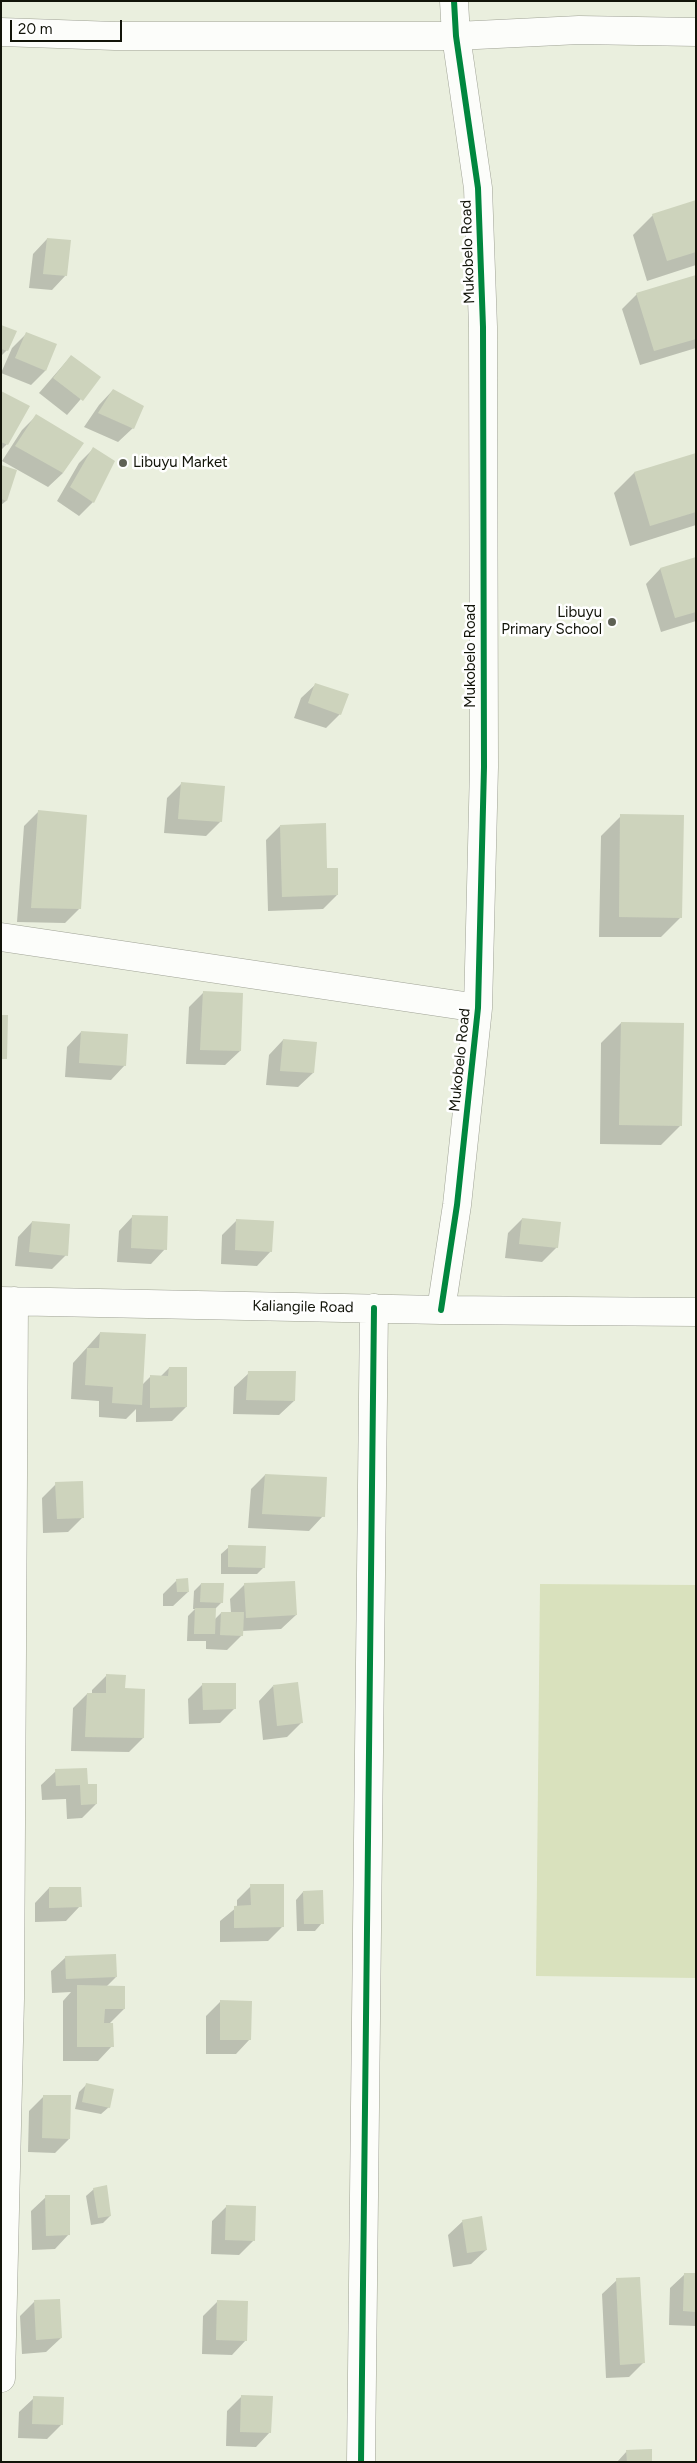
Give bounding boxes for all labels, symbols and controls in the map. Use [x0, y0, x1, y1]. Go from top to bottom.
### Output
scale bar [12, 10, 125, 42]
text: 20 m [18, 20, 52, 38]
street label: Mukobelo Road [457, 200, 479, 304]
place label: Libuyu Market [133, 454, 228, 472]
marker: Libuyu Market [117, 457, 129, 469]
street label: Mukobelo Road [462, 604, 480, 708]
place label: Libuyu Primary School [501, 604, 602, 639]
marker: Libuyu Primary School [606, 616, 618, 628]
street label: Mukobelo Road [446, 1007, 474, 1113]
street label: Kaliangile Road [252, 1297, 354, 1317]

